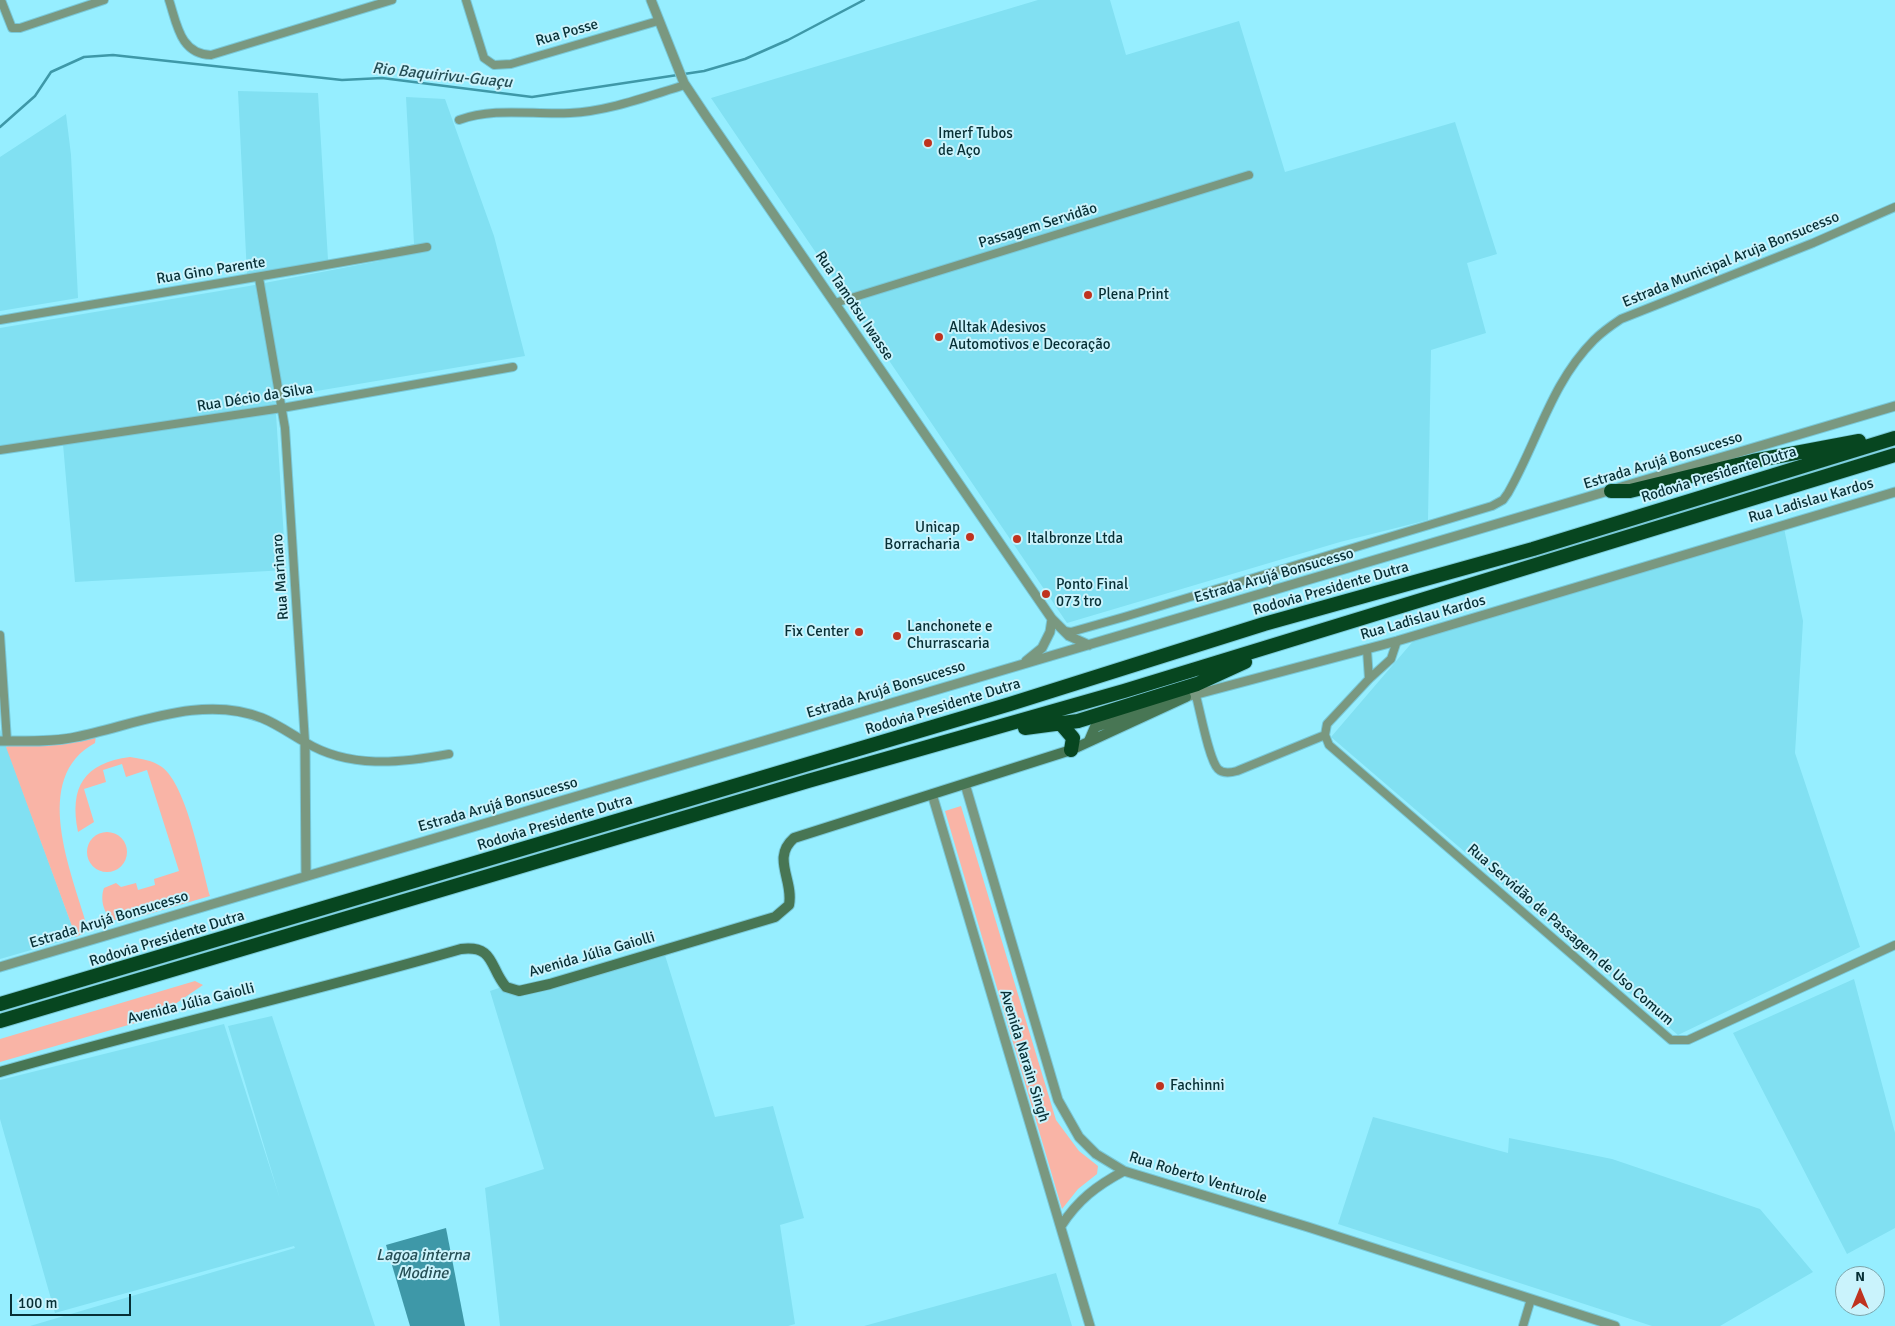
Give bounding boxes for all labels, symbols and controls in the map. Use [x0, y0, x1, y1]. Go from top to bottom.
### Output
street label: Rua Posse [534, 15, 600, 51]
water label: Rio Baquirivu-Guaçu [371, 59, 513, 93]
place label: Imerf Tubos de Aço [938, 125, 1013, 160]
marker: Imerf Tubos de Aço [922, 137, 934, 149]
street label: Passagem Servidão [977, 199, 1099, 253]
street label: Estrada Municipal Aruja Bonsucesso [1620, 208, 1842, 312]
street label: Rua Tamotsu Iwasse [811, 248, 897, 364]
street label: Rua Gino Parente [155, 253, 267, 289]
place label: Plena Print [1098, 286, 1169, 304]
marker: Plena Print [1082, 289, 1094, 301]
place label: Alltak Adesivos Automotivos e Decoração [949, 319, 1111, 354]
marker: Alltak Adesivos Automotivos e Decoração [933, 331, 945, 343]
street label: Rua Décio da Silva [196, 380, 314, 416]
street label: Estrada Arujá Bonsucesso [1581, 428, 1745, 494]
street label: Rodovia Presidente Dutra [1639, 443, 1799, 507]
street label: Rua Ladislau Kardos [1746, 475, 1876, 527]
place label: Unicap Borracharia [884, 519, 960, 554]
place label: Italbronze Ltda [1027, 530, 1123, 548]
marker: Unicap Borracharia [964, 531, 976, 543]
street label: Rua Marinaro [269, 533, 293, 621]
marker: Italbronze Ltda [1011, 533, 1023, 545]
street label: Estrada Arujá Bonsucesso [1192, 545, 1356, 607]
street label: Rodovia Presidente Dutra [1251, 558, 1411, 620]
place label: Ponto Final 073 tro [1056, 576, 1128, 611]
marker: Ponto Final 073 tro [1040, 588, 1052, 600]
street label: Rua Ladislau Kardos [1358, 592, 1488, 644]
place label: Lanchonete e Churrascaria [907, 618, 993, 653]
place label: Fix Center [784, 623, 849, 641]
marker: Fix Center [853, 626, 865, 638]
marker: Lanchonete e Churrascaria [891, 630, 903, 642]
street label: Estrada Arujá Bonsucesso [804, 657, 968, 723]
street label: Rodovia Presidente Dutra [863, 675, 1023, 739]
street label: Estrada Arujá Bonsucesso [416, 774, 580, 836]
street label: Rodovia Presidente Dutra [475, 791, 635, 855]
street label: Rua Servidão de Passagem de Uso Comum [1463, 840, 1677, 1030]
street label: Estrada Arujá Bonsucesso [27, 887, 191, 953]
street label: Rodovia Presidente Dutra [87, 907, 247, 971]
street label: Avenida Júlia Gaiolli [527, 928, 657, 982]
street label: Avenida Júlia Gaiolli [126, 980, 256, 1028]
street label: Avenida Narain Singh [995, 988, 1053, 1124]
place label: Fachinni [1170, 1077, 1225, 1095]
marker: Fachinni [1154, 1080, 1166, 1092]
street label: Rua Roberto Venturole [1127, 1148, 1269, 1208]
water label: Lagoa interna Modine [376, 1246, 470, 1284]
north arrow [1835, 1266, 1885, 1316]
text: N [1855, 1268, 1865, 1285]
scale bar [12, 1284, 134, 1316]
text: 100 m [18, 1294, 58, 1312]

